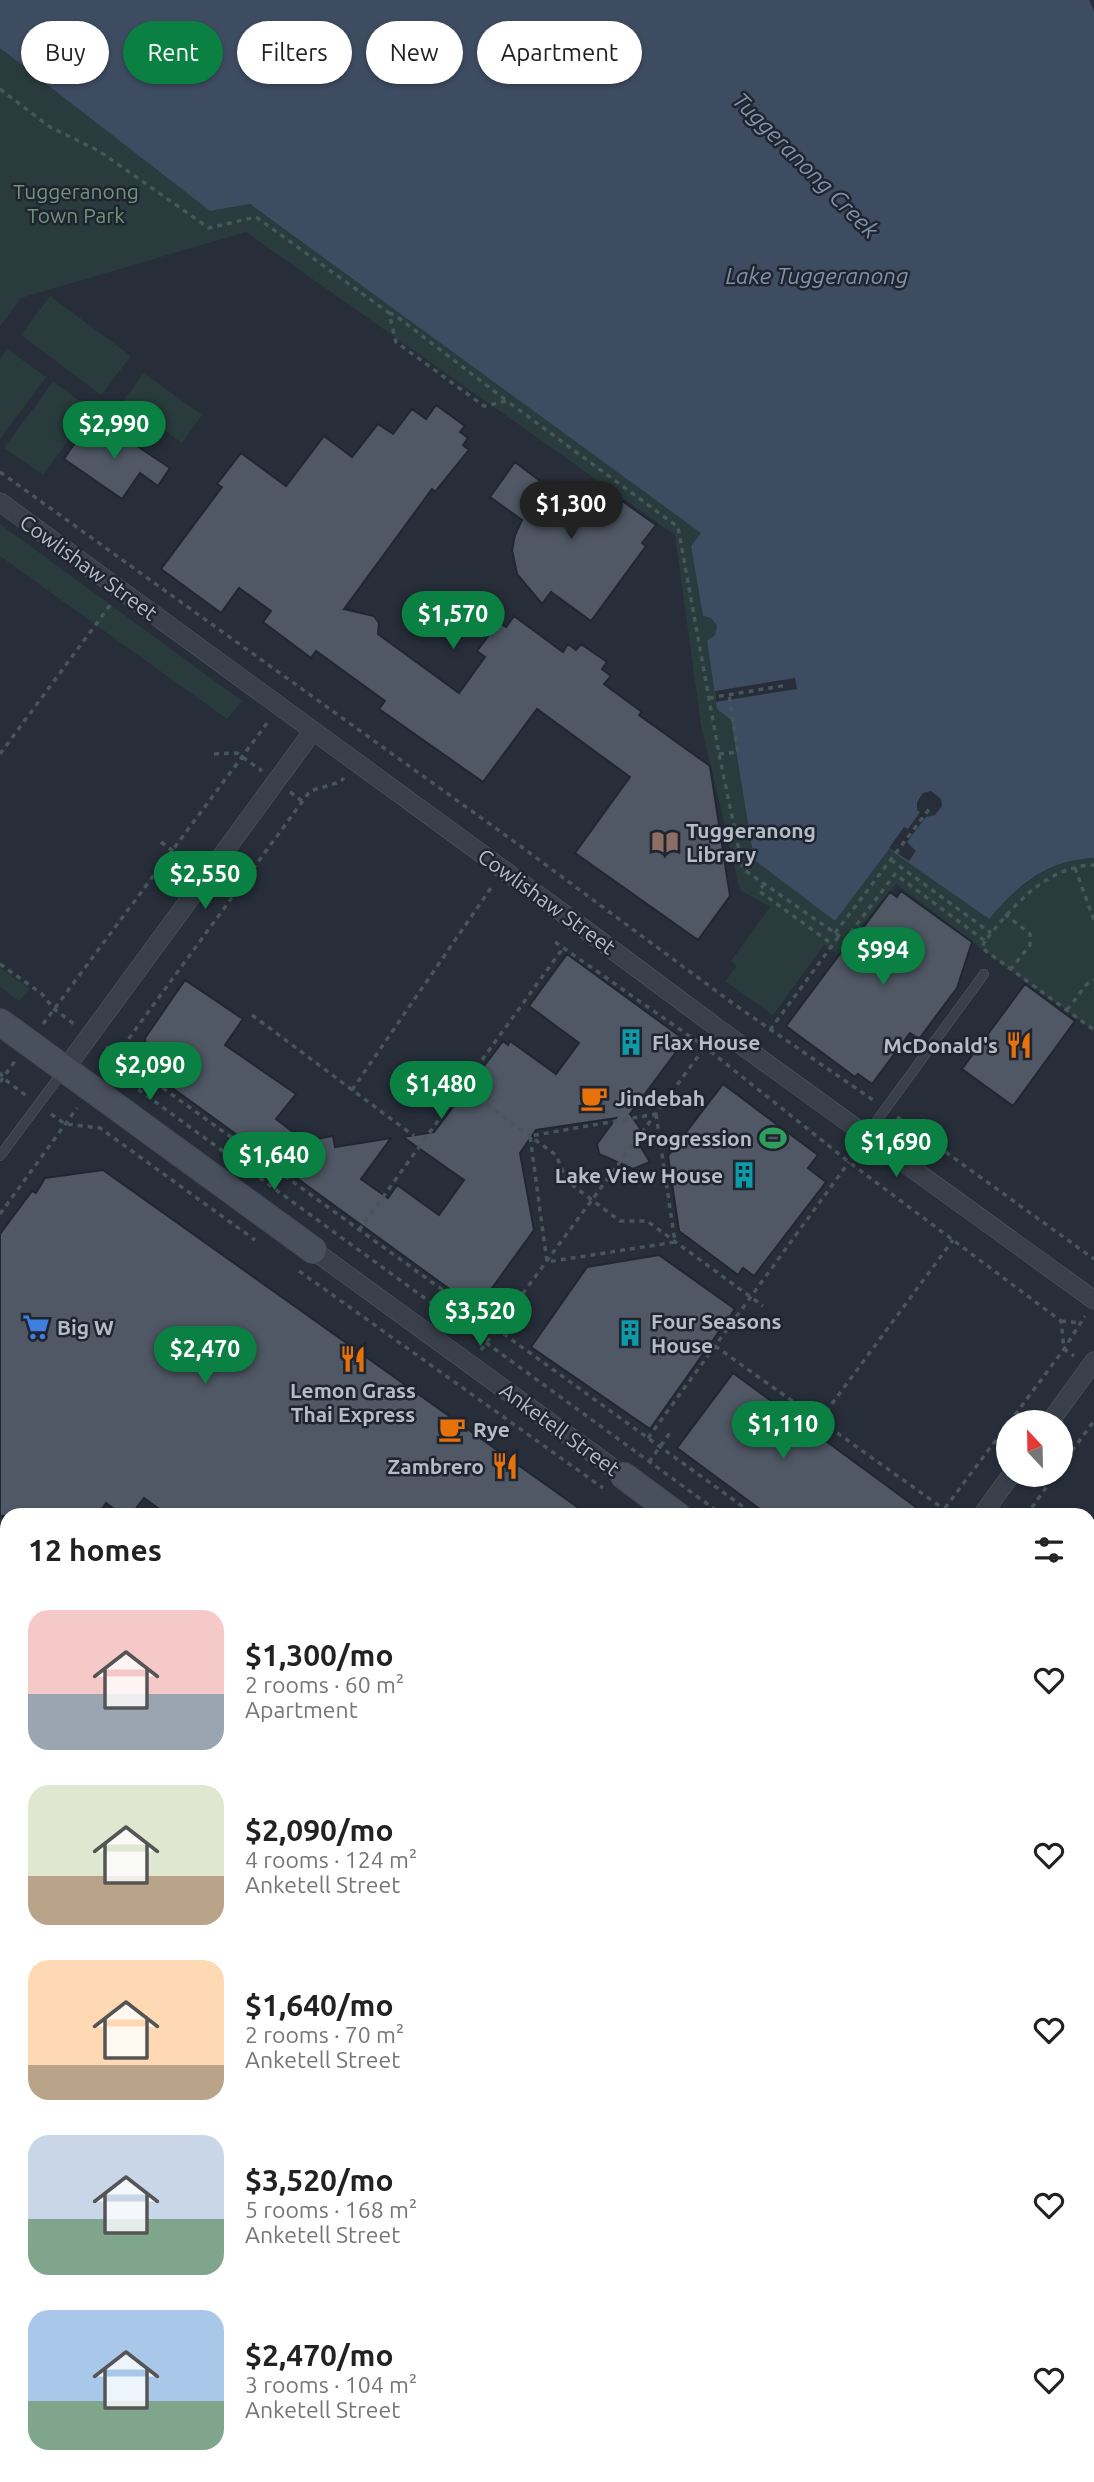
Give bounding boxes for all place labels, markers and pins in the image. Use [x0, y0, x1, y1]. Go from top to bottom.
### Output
pin: $2,990 [57, 402, 171, 461]
pin: $1,300 [514, 482, 628, 541]
pin: $1,570 [396, 592, 510, 651]
place label: Tuggeranong Library [686, 818, 816, 866]
library icon: Tuggeranong Library [650, 827, 680, 857]
pin: $2,550 [148, 852, 262, 911]
pin: $994 [842, 928, 924, 987]
building icon: Flax House [616, 1027, 646, 1057]
place label: Flax House [652, 1030, 760, 1054]
restaurant icon: McDonald's [1004, 1030, 1034, 1060]
place label: McDonald's [883, 1033, 998, 1057]
pin: $2,090 [93, 1042, 207, 1102]
pin: $1,480 [384, 1062, 498, 1121]
cafe icon: Jindebah [579, 1083, 609, 1113]
place label: Jindebah [615, 1086, 705, 1110]
pin: $1,690 [839, 1120, 953, 1179]
sports icon: Progression [758, 1123, 788, 1153]
place label: Progression [634, 1126, 752, 1150]
pin: $1,640 [217, 1132, 331, 1192]
building icon: Lake View House [729, 1160, 759, 1190]
place label: Lake View House [555, 1163, 723, 1187]
pin: $3,520 [423, 1288, 537, 1348]
place label: Four Seasons House [651, 1309, 781, 1357]
supermarket icon: Big W [21, 1312, 51, 1342]
place label: Big W [57, 1315, 114, 1339]
building icon: Four Seasons House [615, 1318, 645, 1348]
pin: $2,470 [148, 1326, 262, 1386]
restaurant icon: Lemon Grass Thai Express [338, 1344, 368, 1374]
place label: Lemon Grass Thai Express [290, 1378, 416, 1426]
pin: $1,110 [726, 1402, 840, 1461]
cafe icon: Rye [437, 1414, 467, 1444]
place label: Rye [473, 1417, 510, 1441]
restaurant icon: Zambrero [490, 1451, 520, 1481]
place label: Zambrero [387, 1454, 484, 1478]

